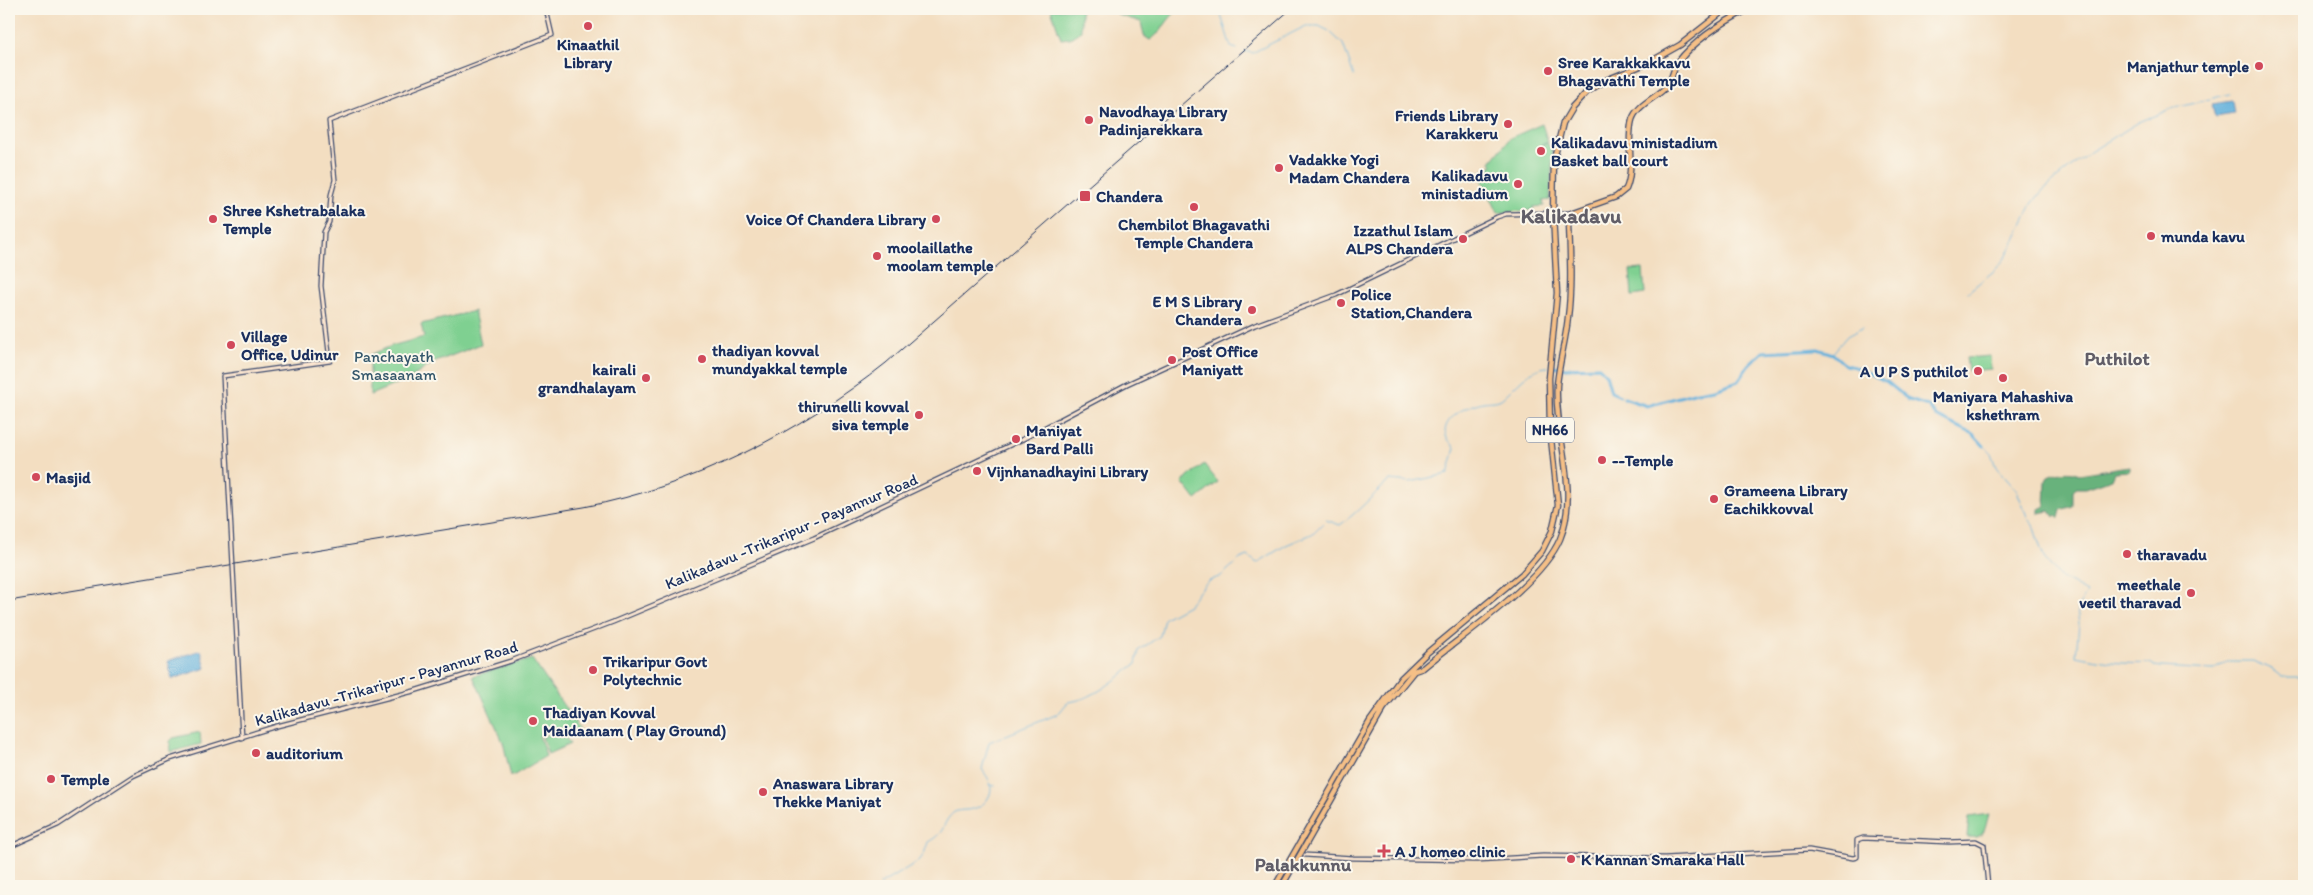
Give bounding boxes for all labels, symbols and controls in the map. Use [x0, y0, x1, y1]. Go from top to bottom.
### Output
marker: Kinaathil Library [582, 20, 594, 32]
place label: Kinaathil Library [557, 35, 620, 73]
place label: Sree Karakkakkavu Bhagavathi Temple [1558, 53, 1690, 91]
place label: Manjathur temple [2127, 57, 2249, 77]
marker: Manjathur temple [2253, 60, 2265, 72]
marker: Sree Karakkakkavu Bhagavathi Temple [1542, 65, 1554, 77]
place label: Navodhaya Library Padinjarekkara [1099, 102, 1228, 140]
place label: Friends Library Karakkeru [1395, 106, 1498, 143]
marker: Navodhaya Library Padinjarekkara [1083, 114, 1095, 126]
marker: Friends Library Karakkeru [1502, 118, 1514, 130]
place label: Kalikadavu ministadium Basket ball court [1551, 133, 1718, 170]
marker: Kalikadavu ministadium Basket ball court [1535, 145, 1547, 157]
place label: Vadakke Yogi Madam Chandera [1289, 150, 1410, 187]
marker: Vadakke Yogi Madam Chandera [1273, 162, 1285, 174]
place label: Kalikadavu ministadium [1420, 166, 1509, 203]
marker: Kalikadavu ministadium [1512, 178, 1524, 190]
place label: Chandera [1096, 187, 1163, 206]
marker: Chandera [1078, 189, 1092, 203]
place label: Shree Kshetrabalaka Temple [222, 201, 366, 239]
marker: Chembilot Bhagavathi Temple Chandera [1188, 201, 1200, 213]
district label: Kalikadavu [1521, 203, 1622, 228]
place label: Voice Of Chandera Library [746, 210, 926, 230]
marker: Shree Kshetrabalaka Temple [207, 213, 219, 225]
marker: Voice Of Chandera Library [930, 213, 942, 225]
place label: Chembilot Bhagavathi Temple Chandera [1118, 215, 1270, 253]
place label: Izzathul Islam ALPS Chandera [1345, 221, 1454, 258]
place label: munda kavu [2160, 227, 2245, 246]
marker: munda kavu [2145, 230, 2157, 242]
marker: Izzathul Islam ALPS Chandera [1457, 233, 1469, 245]
place label: moolaillathe moolam temple [886, 238, 994, 276]
marker: moolaillathe moolam temple [871, 250, 883, 262]
place label: Police Station,Chandera [1351, 285, 1473, 322]
place label: E M S Library Chandera [1153, 292, 1243, 329]
marker: Police Station,Chandera [1335, 297, 1347, 309]
marker: E M S Library Chandera [1246, 304, 1258, 316]
place label: Village Office, Udinur [241, 327, 339, 364]
marker: Village Office, Udinur [225, 339, 237, 351]
place label: thadiyan kovval mundyakkal temple [711, 341, 848, 379]
place label: Post Office Maniyatt [1182, 342, 1258, 380]
park label: Panchayath Smasaanam [352, 347, 437, 384]
district label: Puthilot [2084, 347, 2150, 370]
marker: thadiyan kovval mundyakkal temple [696, 353, 708, 365]
marker: Post Office Maniyatt [1166, 354, 1178, 366]
place label: kairali grandhalayam [538, 360, 636, 398]
place label: A U P S puthilot [1859, 362, 1968, 382]
marker: A U P S puthilot [1972, 365, 1984, 377]
marker: kairali grandhalayam [640, 372, 652, 384]
marker: Maniyara Mahashiva kshethram [1997, 372, 2009, 384]
place label: Maniyara Mahashiva kshethram [1933, 387, 2073, 424]
place label: thirunelli kovval siva temple [798, 397, 909, 435]
marker: thirunelli kovval siva temple [913, 409, 925, 421]
road number: NH66 [1526, 418, 1574, 442]
place label: Maniyat Bard Palli [1026, 421, 1093, 458]
marker: Maniyat Bard Palli [1010, 433, 1022, 445]
place label: --Temple [1612, 451, 1674, 471]
marker: --Temple [1596, 454, 1608, 466]
place label: Vijnhanadhayini Library [987, 462, 1149, 482]
marker: Vijnhanadhayini Library [971, 465, 983, 477]
place label: Masjid [46, 468, 91, 488]
street label: Kalikadavu -Trikaripur - Payannur Road [662, 469, 921, 593]
marker: Masjid [30, 471, 42, 483]
place label: Grameena Library Eachikkovval [1724, 481, 1848, 518]
marker: Grameena Library Eachikkovval [1708, 493, 1720, 505]
place label: tharavadu [2137, 545, 2207, 564]
marker: tharavadu [2121, 548, 2133, 560]
place label: meethale veetil tharavad [2079, 575, 2181, 612]
marker: meethale veetil tharavad [2185, 587, 2197, 599]
street label: Kalikadavu -Trikaripur - Payannur Road [253, 637, 520, 730]
place label: Trikaripur Govt Polytechnic [602, 652, 707, 690]
marker: Trikaripur Govt Polytechnic [587, 664, 599, 676]
place label: Thadiyan Kovval Maidaanam ( Play Ground) [542, 703, 726, 741]
marker: Thadiyan Kovval Maidaanam ( Play Ground) [527, 715, 539, 727]
place label: auditorium [266, 744, 343, 763]
marker: auditorium [250, 747, 262, 759]
place label: Temple [60, 770, 110, 790]
marker: Temple [45, 773, 57, 785]
place label: Anaswara Library Thekke Maniyat [772, 774, 894, 812]
marker: Anaswara Library Thekke Maniyat [757, 786, 769, 798]
place label: A J homeo clinic [1394, 842, 1506, 861]
marker: A J homeo clinic [1377, 844, 1391, 858]
place label: K Kannan Smaraka Hall [1581, 850, 1745, 869]
district label: Palakkunnu [1255, 853, 1352, 876]
marker: K Kannan Smaraka Hall [1565, 853, 1577, 865]

